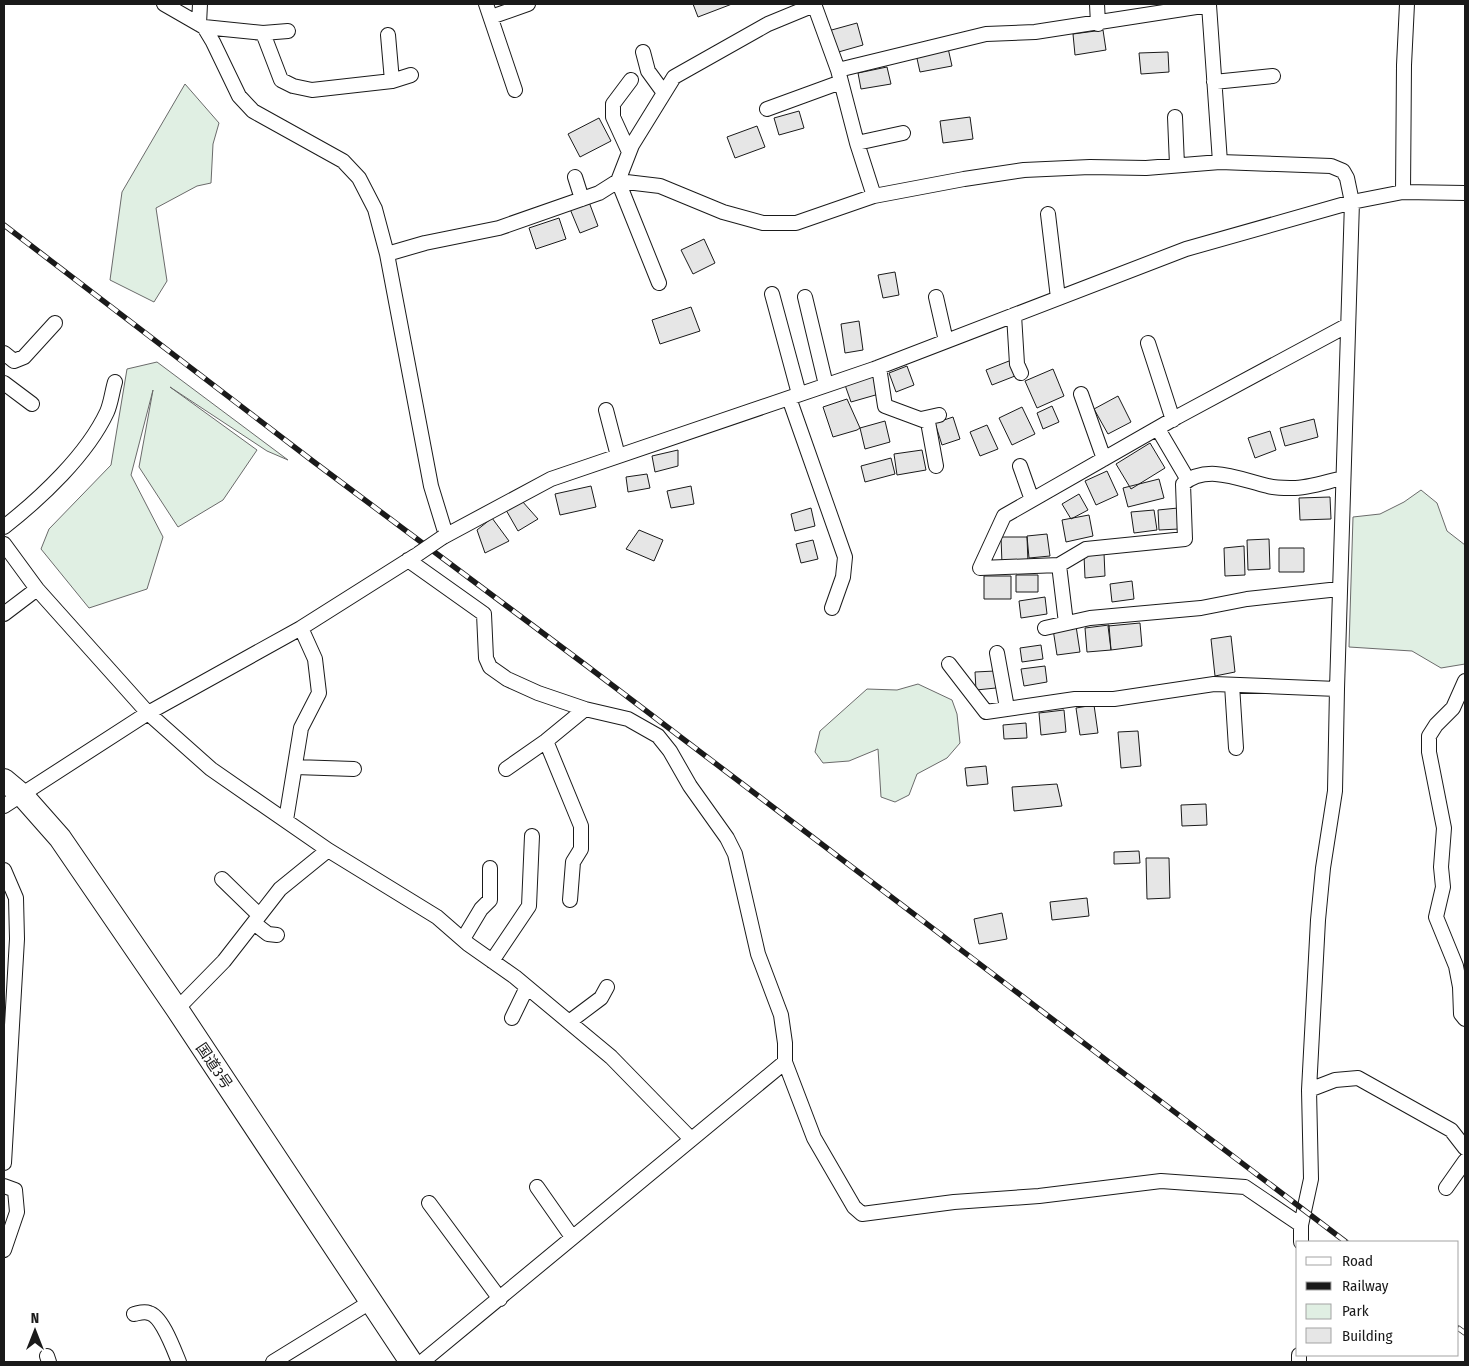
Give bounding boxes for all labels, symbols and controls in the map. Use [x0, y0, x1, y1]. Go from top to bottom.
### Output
street label: 国道3号 [192, 1040, 236, 1092]
legend [1296, 1241, 1459, 1356]
text: Road [1342, 1252, 1373, 1270]
text: Railway [1342, 1277, 1389, 1295]
text: Park [1342, 1302, 1369, 1320]
north arrow [10, 1306, 60, 1356]
text: N [31, 1310, 39, 1327]
text: Building [1342, 1327, 1393, 1345]

